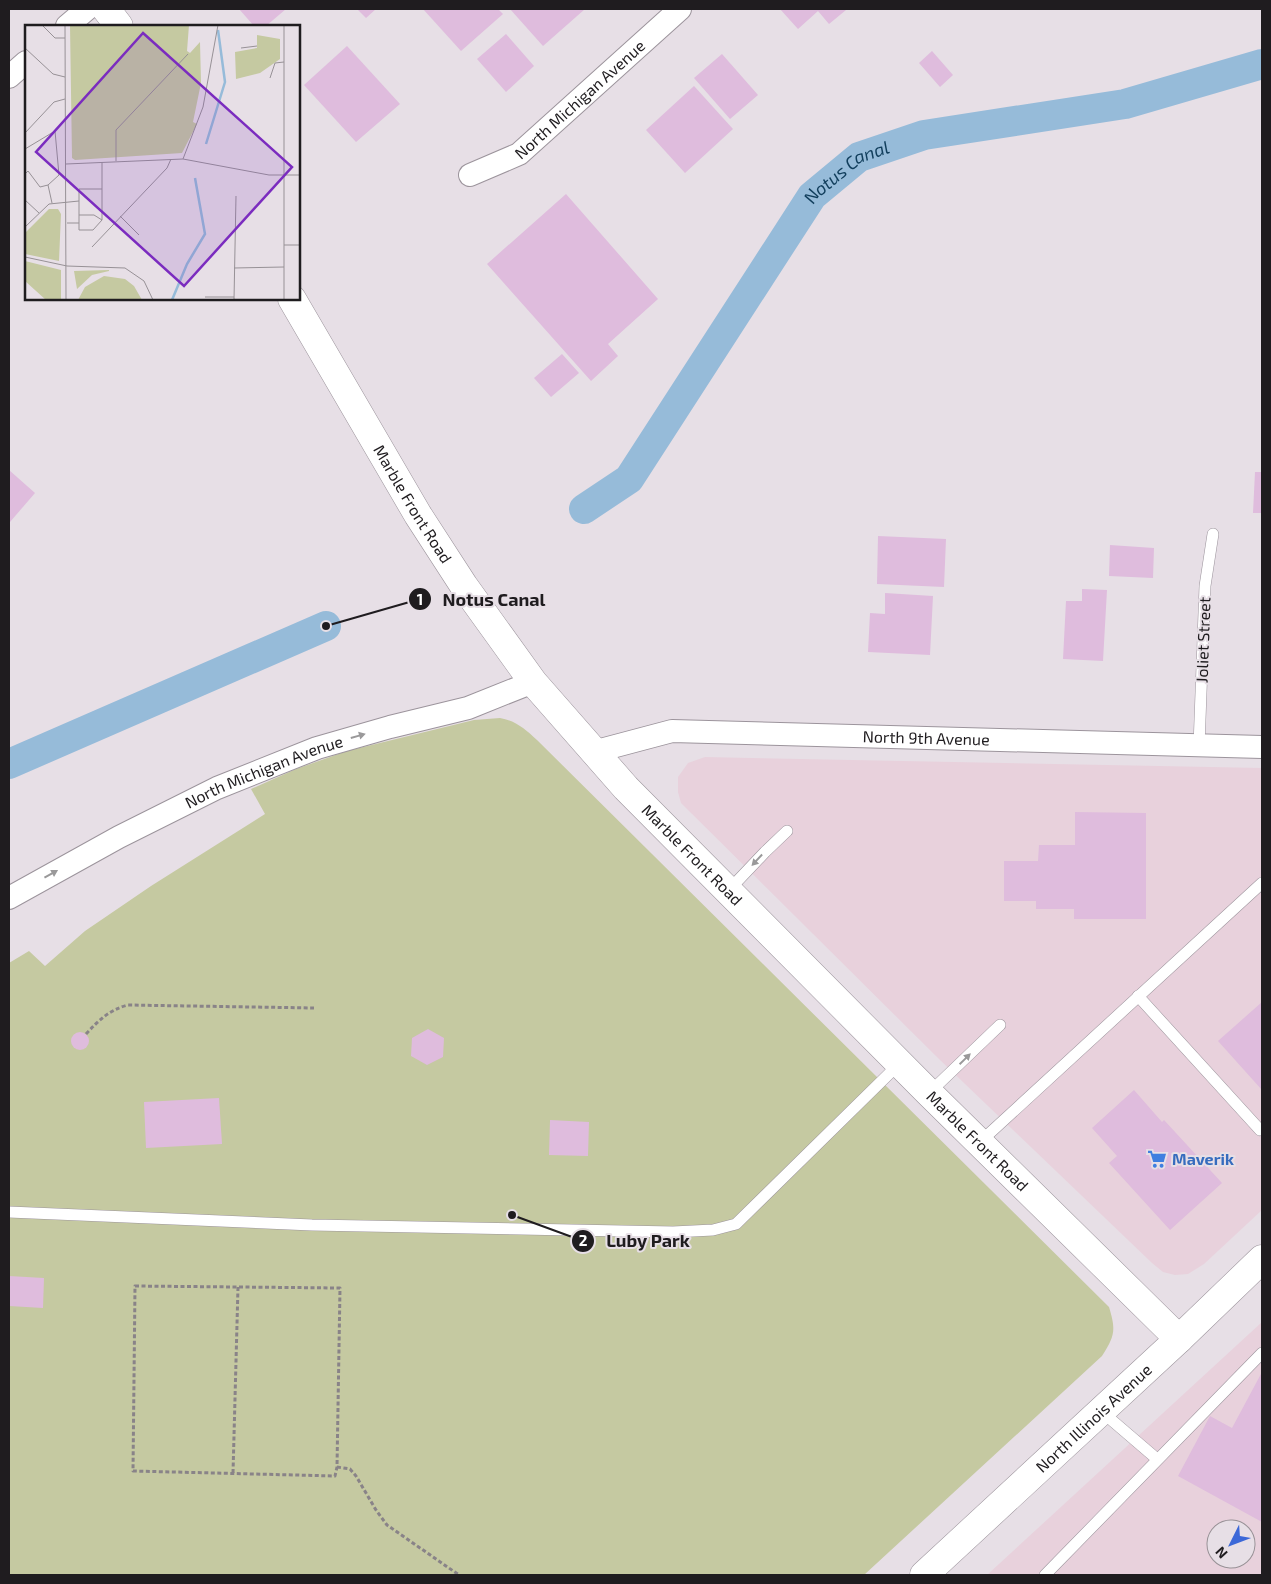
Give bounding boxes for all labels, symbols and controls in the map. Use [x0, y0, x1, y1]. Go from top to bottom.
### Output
inset map [25, 25, 300, 300]
street label: North Michigan Avenue [510, 35, 648, 162]
water label: Notus Canal [798, 136, 892, 207]
street label: Marble Front Road [370, 441, 456, 566]
callout: Notus Canal [407, 583, 555, 616]
text: Notus Canal [443, 588, 546, 610]
text: 1 [417, 590, 423, 608]
street label: Joliet Street [1192, 597, 1213, 683]
street label: North 9th Avenue [862, 726, 990, 749]
street label: North Michigan Avenue [182, 731, 345, 812]
one-way arrow [351, 732, 366, 740]
street label: Marble Front Road [638, 800, 747, 909]
one-way arrow [751, 854, 763, 866]
one-way arrow [44, 870, 58, 878]
one-way arrow [958, 1053, 970, 1065]
street label: Marble Front Road [923, 1086, 1033, 1195]
supermarket icon: Maverik [1146, 1148, 1168, 1170]
place label: Maverik [1172, 1149, 1234, 1168]
callout: Luby Park [571, 1224, 700, 1257]
text: Luby Park [606, 1229, 690, 1251]
text: 2 [579, 1231, 588, 1249]
street label: North Illinois Avenue [1031, 1360, 1155, 1476]
north arrow [1206, 1519, 1256, 1569]
text: N [1211, 1544, 1231, 1562]

